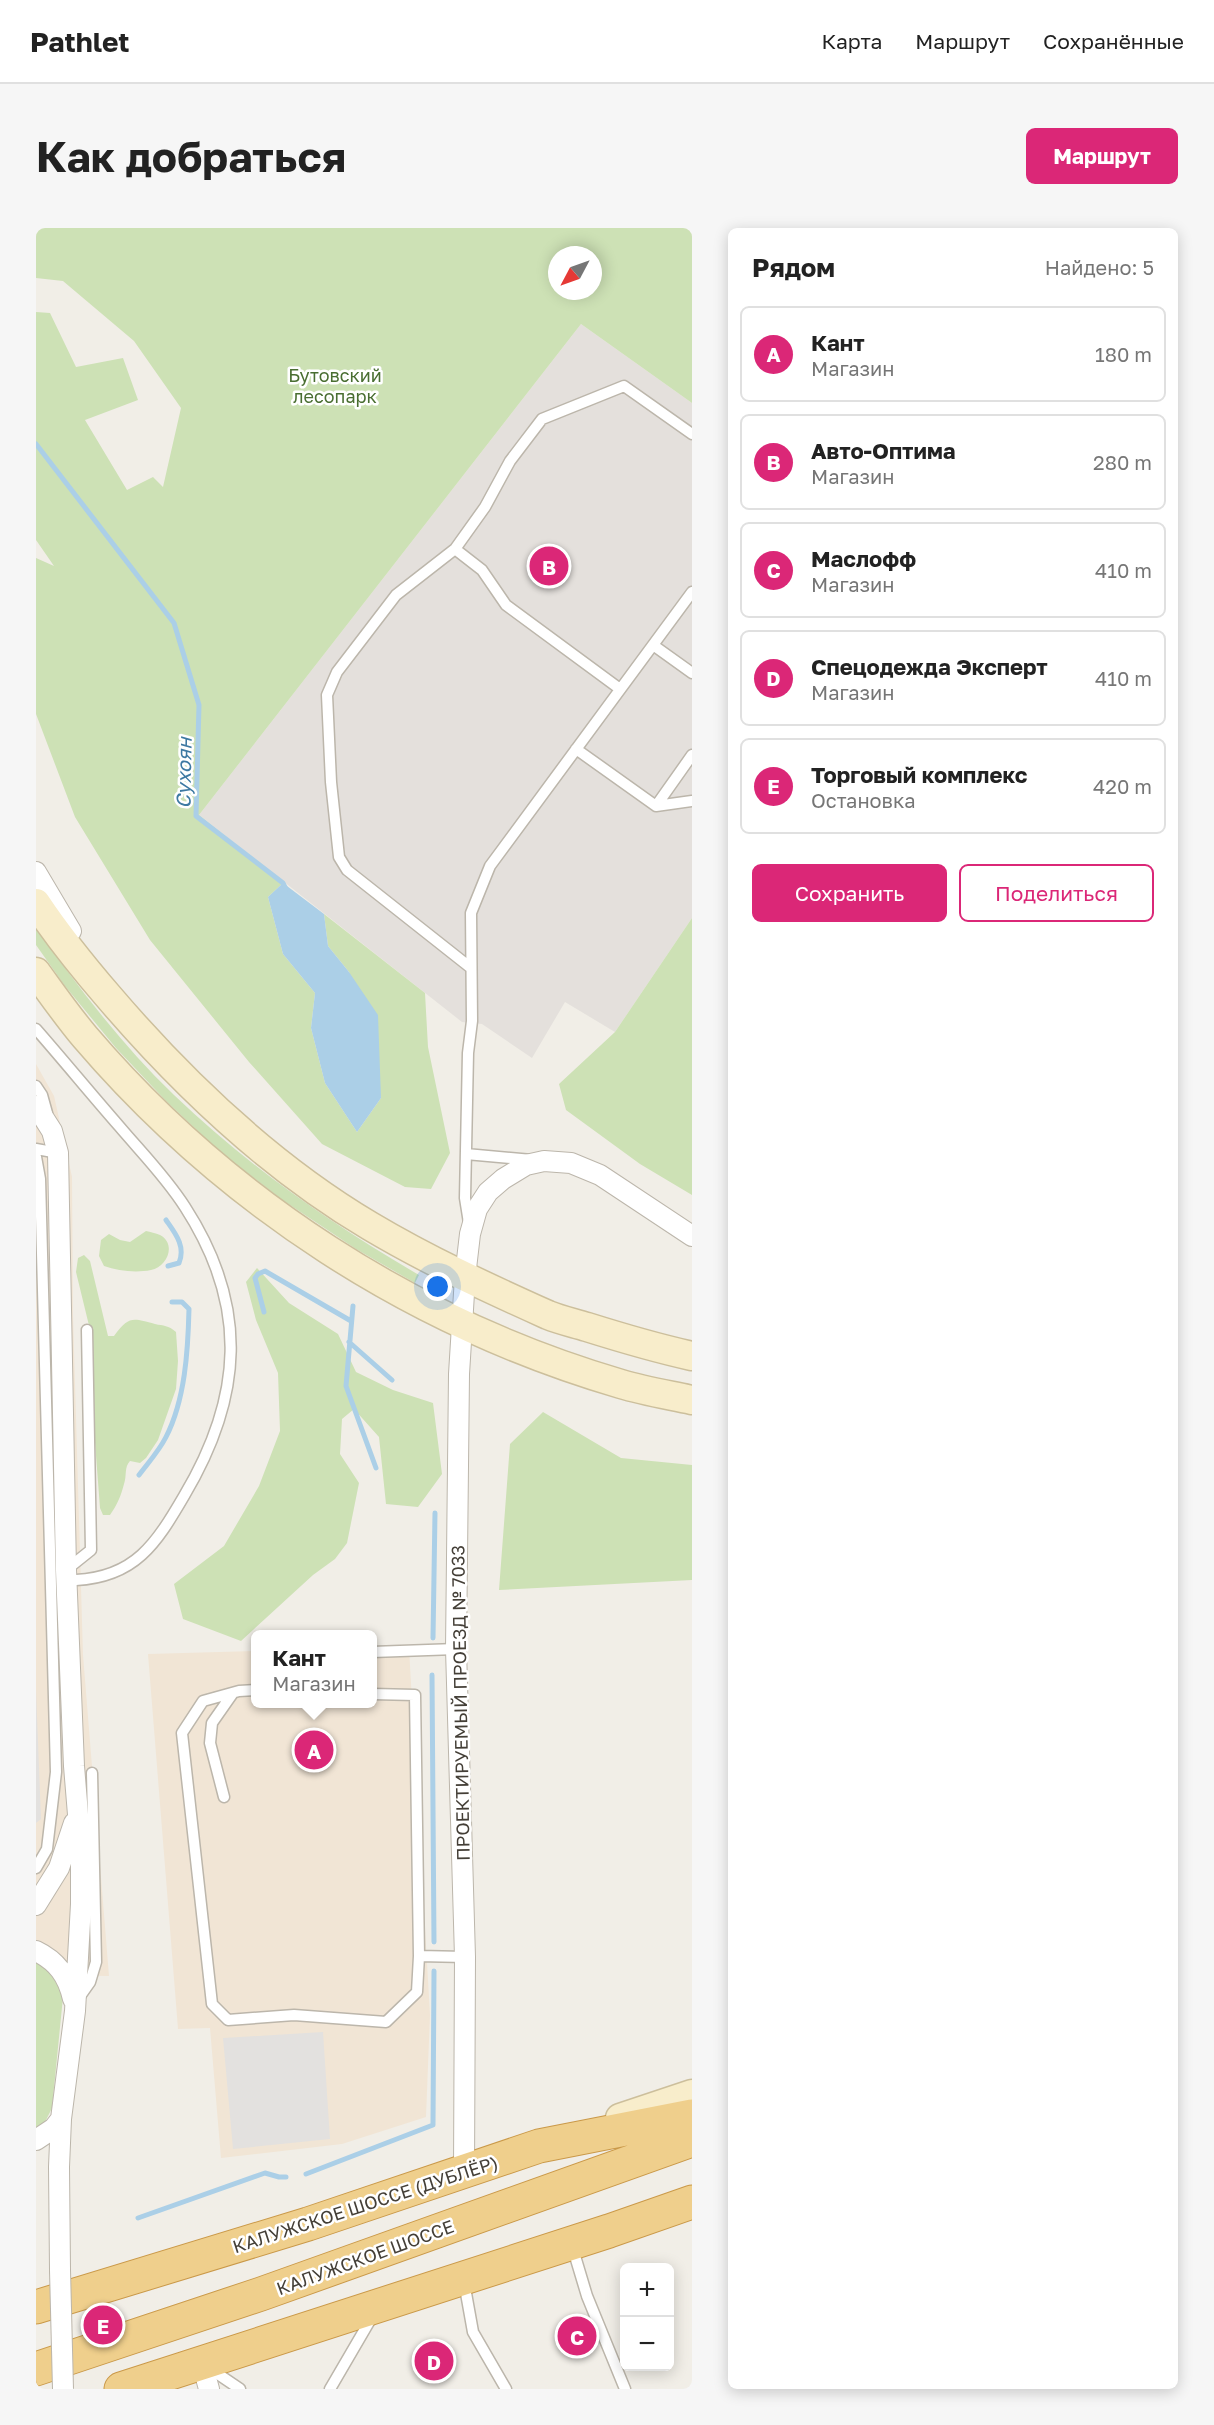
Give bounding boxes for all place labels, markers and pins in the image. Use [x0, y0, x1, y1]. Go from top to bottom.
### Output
pin: B [530, 544, 568, 588]
pin: A [294, 1728, 334, 1772]
pin: E [84, 2302, 122, 2348]
pin: C [558, 2314, 596, 2358]
pin: D [414, 2338, 454, 2384]

